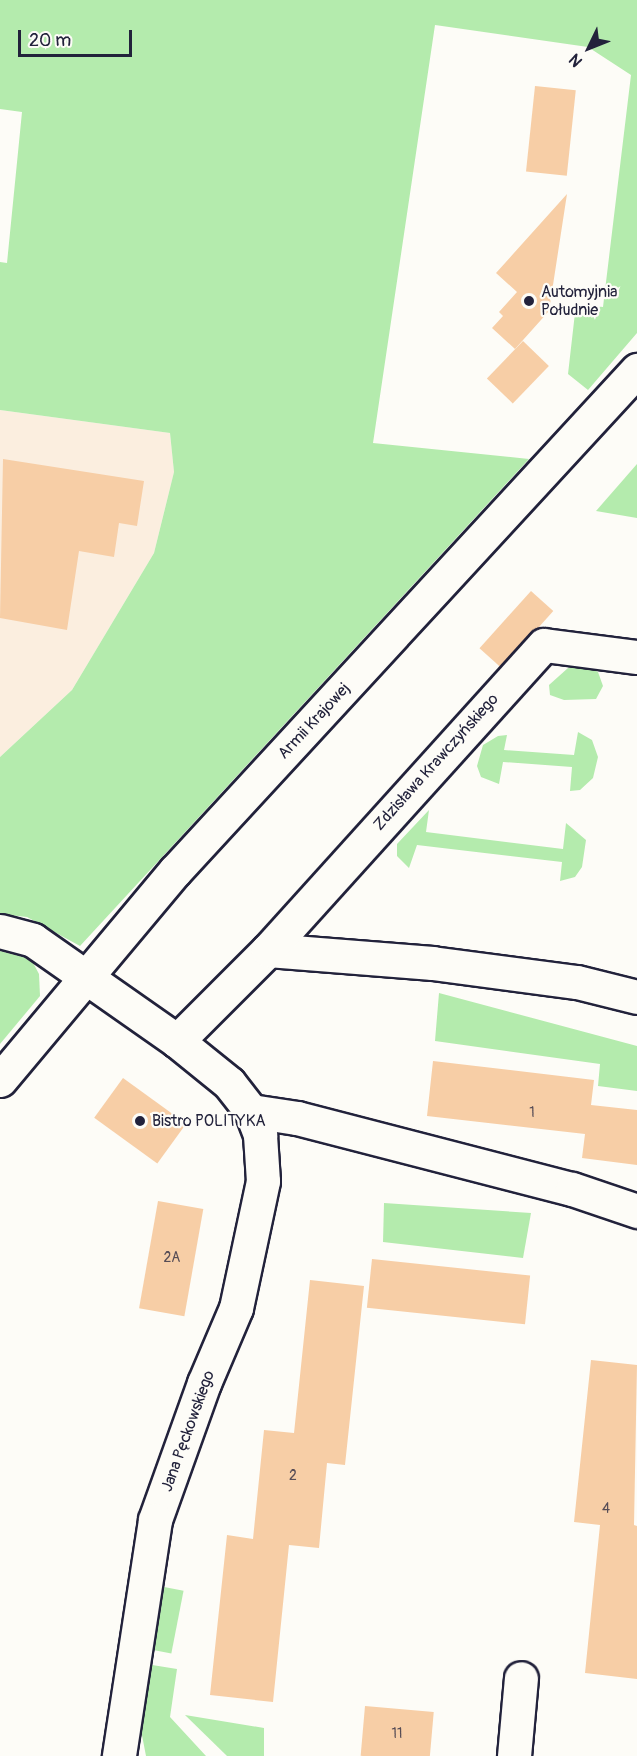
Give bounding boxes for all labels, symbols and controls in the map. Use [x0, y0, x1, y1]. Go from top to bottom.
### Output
scale bar [21, 18, 135, 56]
north arrow [559, 18, 619, 78]
text: 20 m [29, 29, 71, 52]
text: N [565, 50, 587, 71]
place label: Automyjnia Południe [541, 282, 617, 320]
marker: Automyjnia Południe [522, 294, 536, 308]
street label: Armii Krajowej [274, 679, 354, 763]
street label: Zdzisława Krawczyńskiego [369, 690, 503, 834]
house number: 1 [529, 1105, 535, 1121]
place label: Bistro POLITYKA [152, 1111, 266, 1131]
marker: Bistro POLITYKA [133, 1114, 147, 1128]
house number: 2A [164, 1250, 180, 1266]
street label: Jana Pęckowskiego [157, 1368, 219, 1494]
house number: 2 [289, 1468, 297, 1484]
house number: 4 [602, 1501, 610, 1517]
house number: 11 [392, 1726, 402, 1742]

